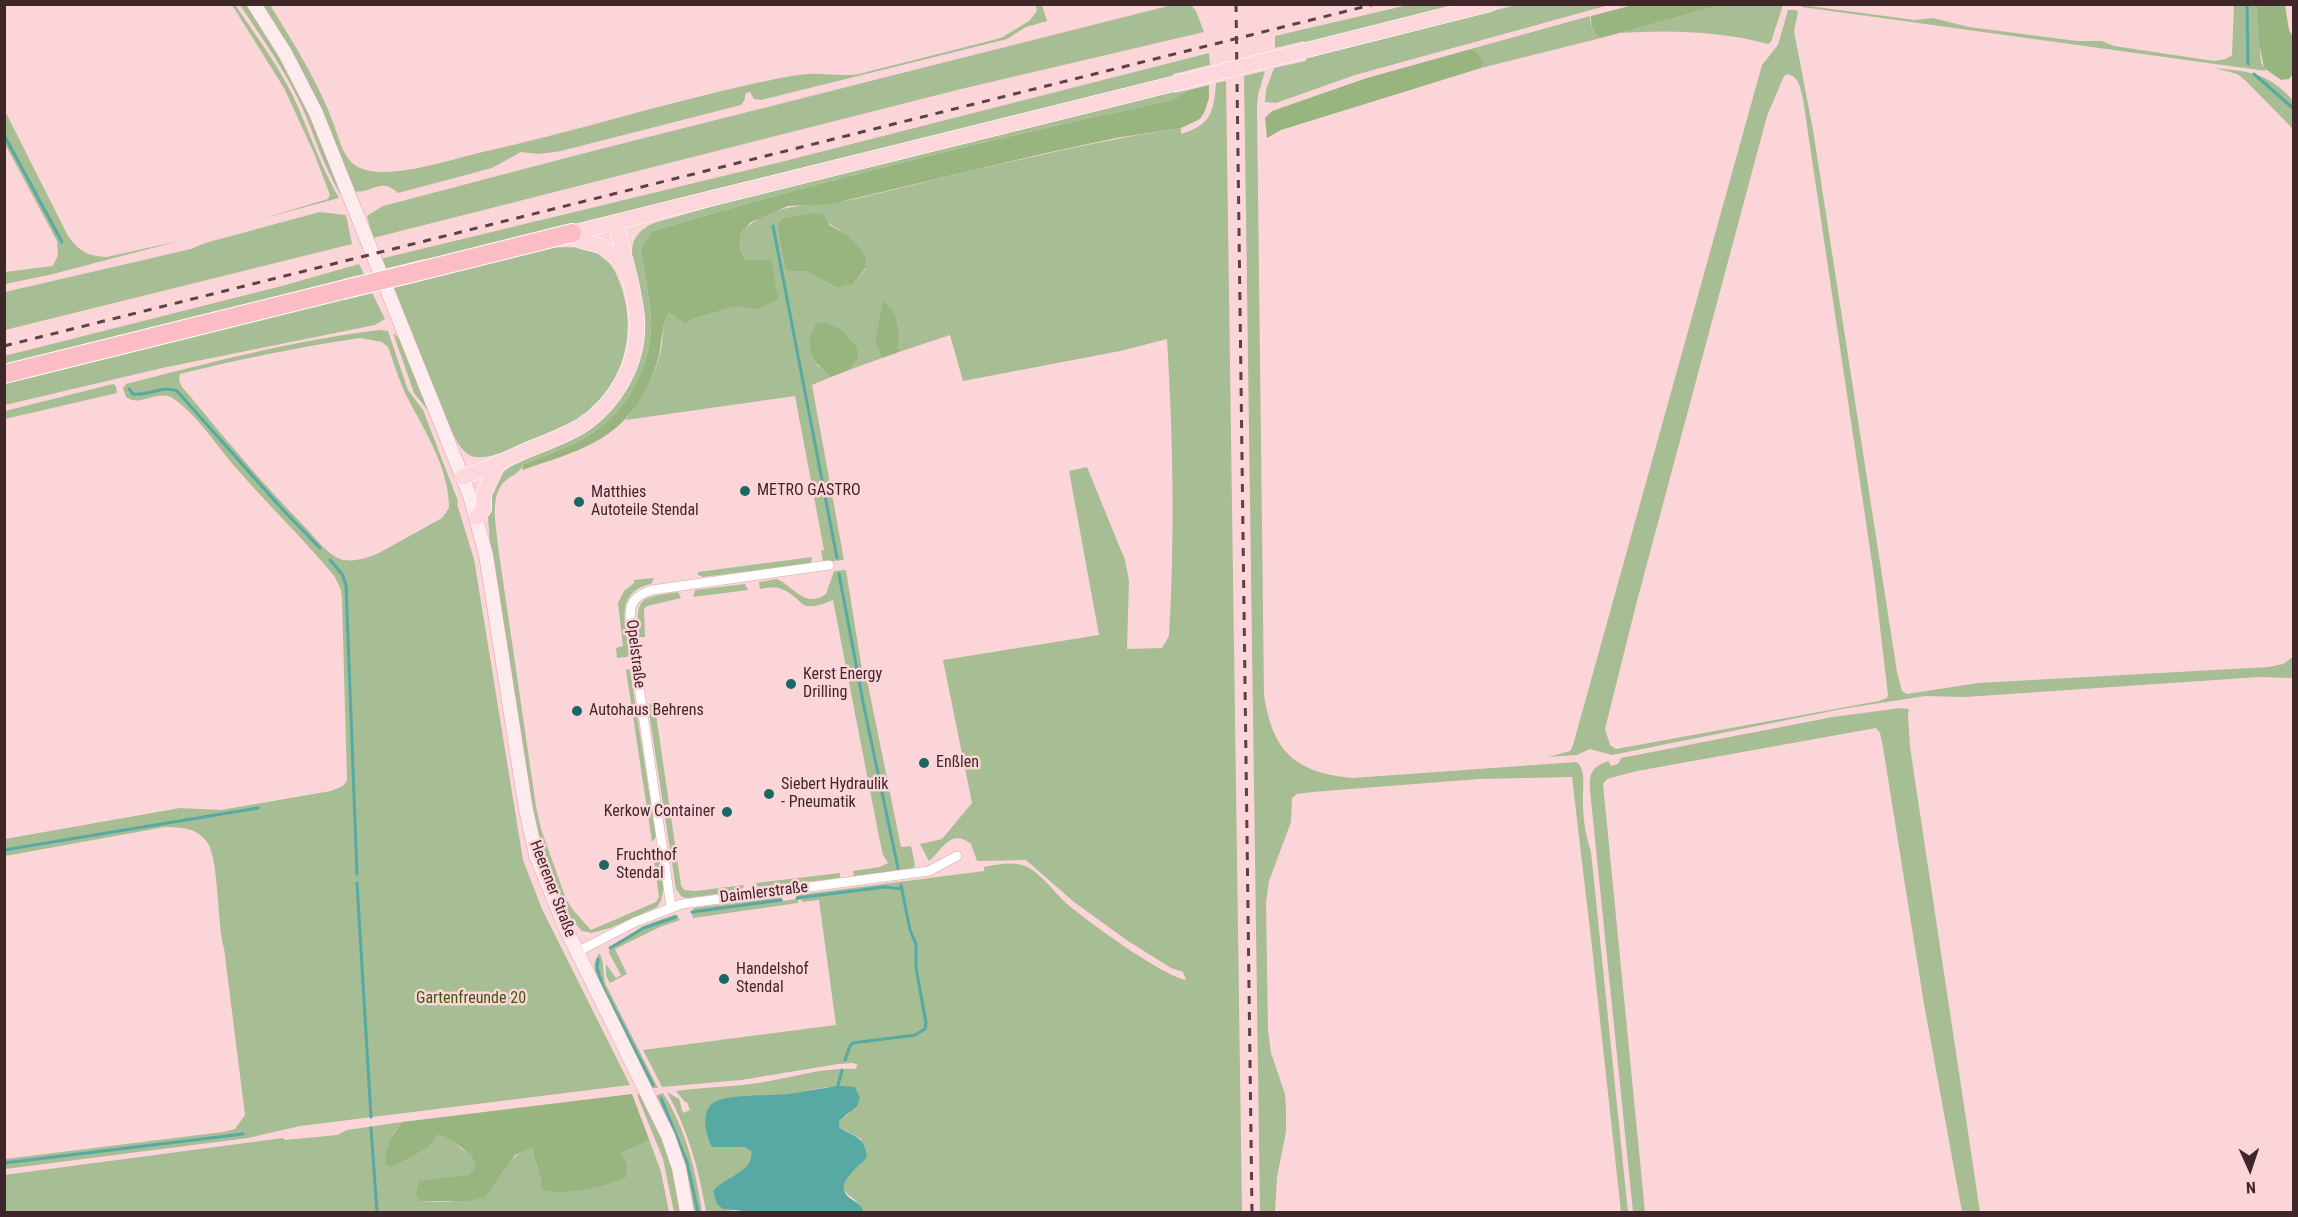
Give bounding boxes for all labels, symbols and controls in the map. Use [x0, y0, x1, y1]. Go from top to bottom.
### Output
place label: METRO GASTRO [757, 481, 861, 501]
place label: Matthies Autoteile Stendal [591, 483, 699, 521]
marker: METRO GASTRO [738, 484, 752, 498]
marker: Matthies Autoteile Stendal [572, 495, 586, 509]
street label: Opelstraße [621, 619, 649, 689]
place label: Kerst Energy Drilling [803, 665, 882, 703]
marker: Kerst Energy Drilling [784, 677, 798, 691]
place label: Autohaus Behrens [589, 701, 704, 721]
marker: Autohaus Behrens [570, 704, 584, 718]
place label: Enßlen [936, 753, 979, 773]
marker: Enßlen [917, 756, 931, 770]
place label: Siebert Hydraulik - Pneumatik [781, 775, 888, 813]
marker: Siebert Hydraulik - Pneumatik [762, 787, 776, 801]
place label: Kerkow Container [604, 802, 715, 822]
marker: Kerkow Container [720, 805, 734, 819]
street label: Heerener Straße [525, 838, 579, 940]
place label: Fruchthof Stendal [616, 846, 677, 884]
marker: Fruchthof Stendal [597, 858, 611, 872]
street label: Daimlerstraße [719, 878, 809, 908]
place label: Handelshof Stendal [736, 960, 809, 998]
marker: Handelshof Stendal [717, 972, 731, 986]
park label: Gartenfreunde 20 [416, 989, 526, 1009]
north arrow [2220, 1139, 2280, 1199]
text: N [2246, 1178, 2256, 1197]

